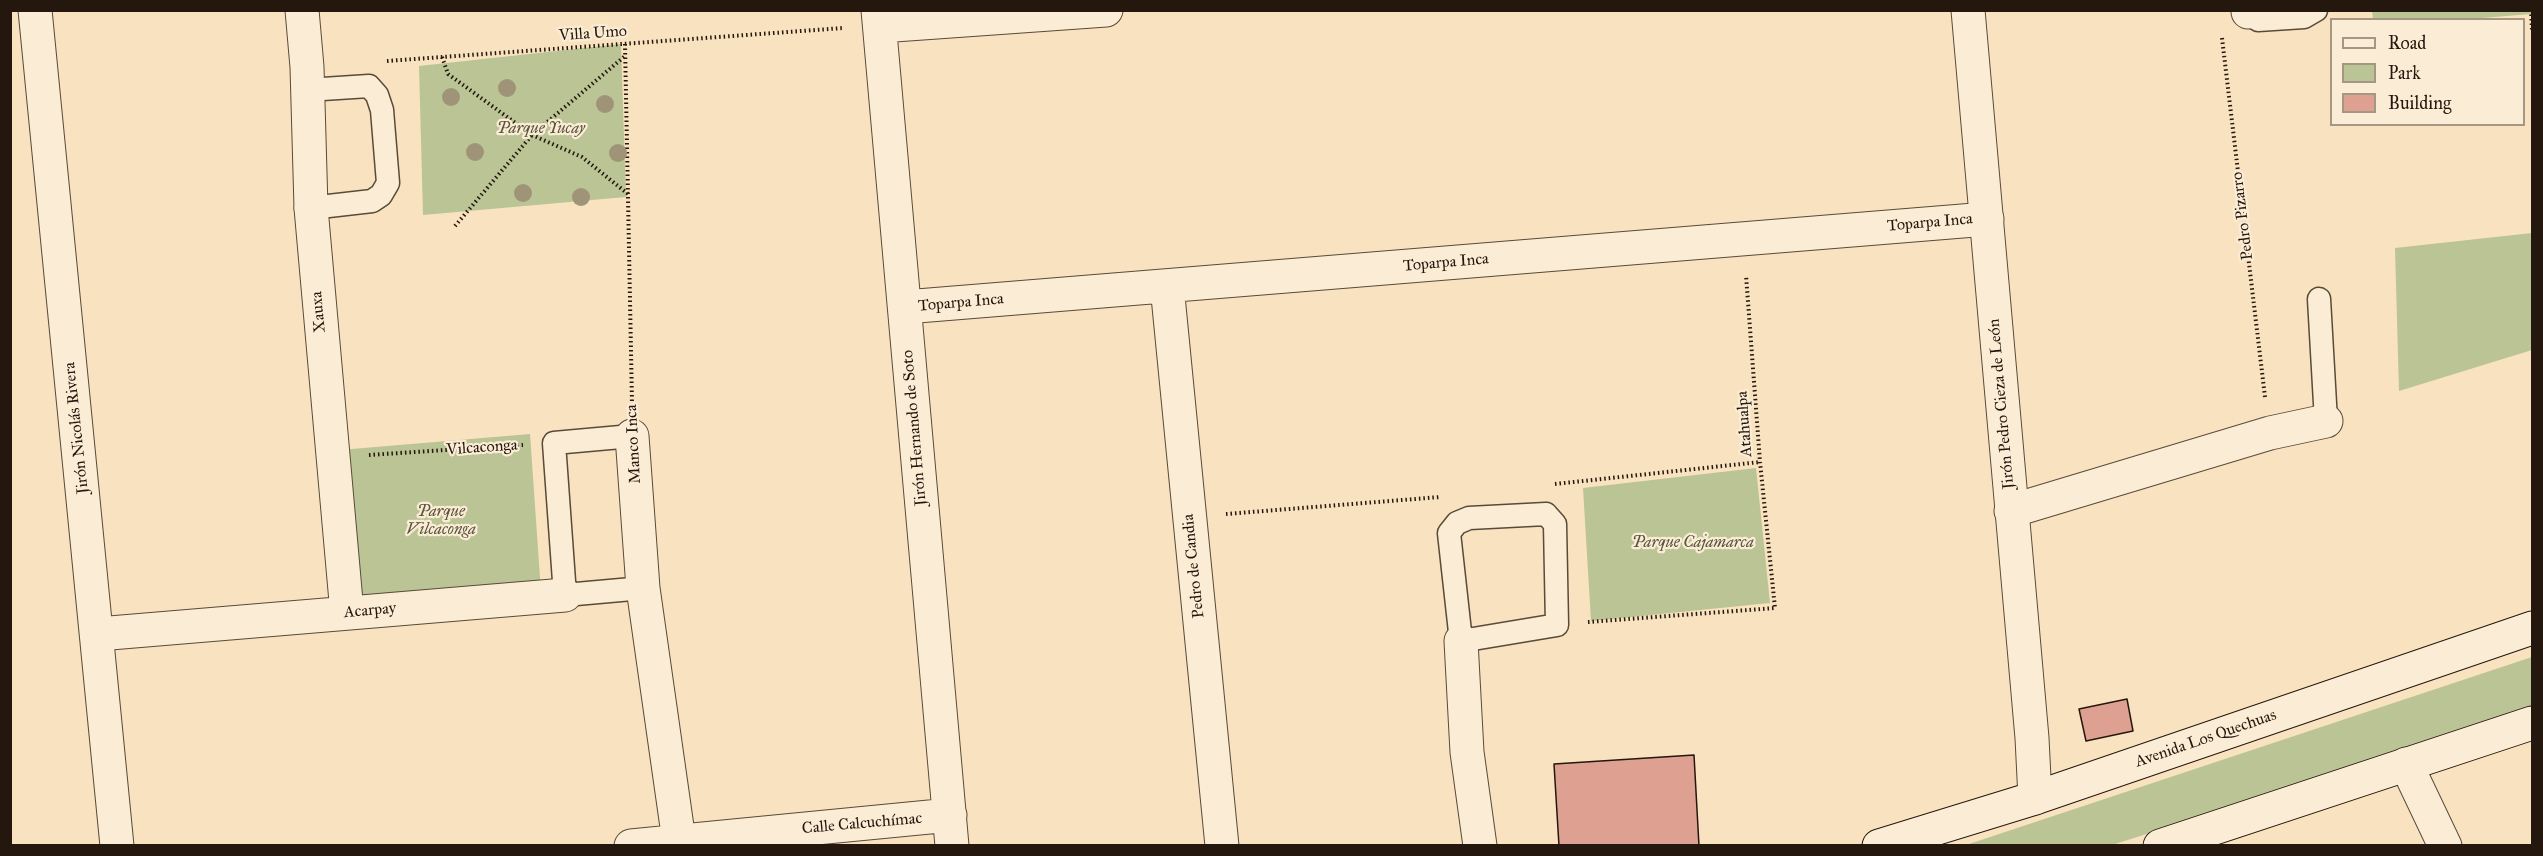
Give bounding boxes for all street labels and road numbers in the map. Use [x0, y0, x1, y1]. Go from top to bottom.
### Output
street label: Villa Umo [558, 22, 628, 46]
street label: Pedro Pizarro [2228, 171, 2258, 261]
street label: Toparpa Inca [1886, 210, 1974, 236]
street label: Toparpa Inca [1402, 250, 1490, 276]
street label: Toparpa Inca [917, 290, 1005, 316]
street label: Xauxa [308, 291, 330, 333]
street label: Jirón Pedro Cieza de León [1985, 318, 2019, 490]
street label: Jirón Hernando de Soto [899, 349, 931, 507]
street label: Jirón Nicolás Rivera [61, 361, 93, 495]
street label: Atahualpa [1733, 390, 1757, 458]
street label: Manco Inca [622, 404, 646, 484]
street label: Vilcaconga [446, 436, 518, 460]
street label: Pedro de Candia [1179, 513, 1209, 619]
street label: Acarpay [343, 599, 397, 623]
street label: Avenida Los Quechuas [2133, 706, 2279, 772]
street label: Calle Calcuchímac [801, 809, 923, 839]

